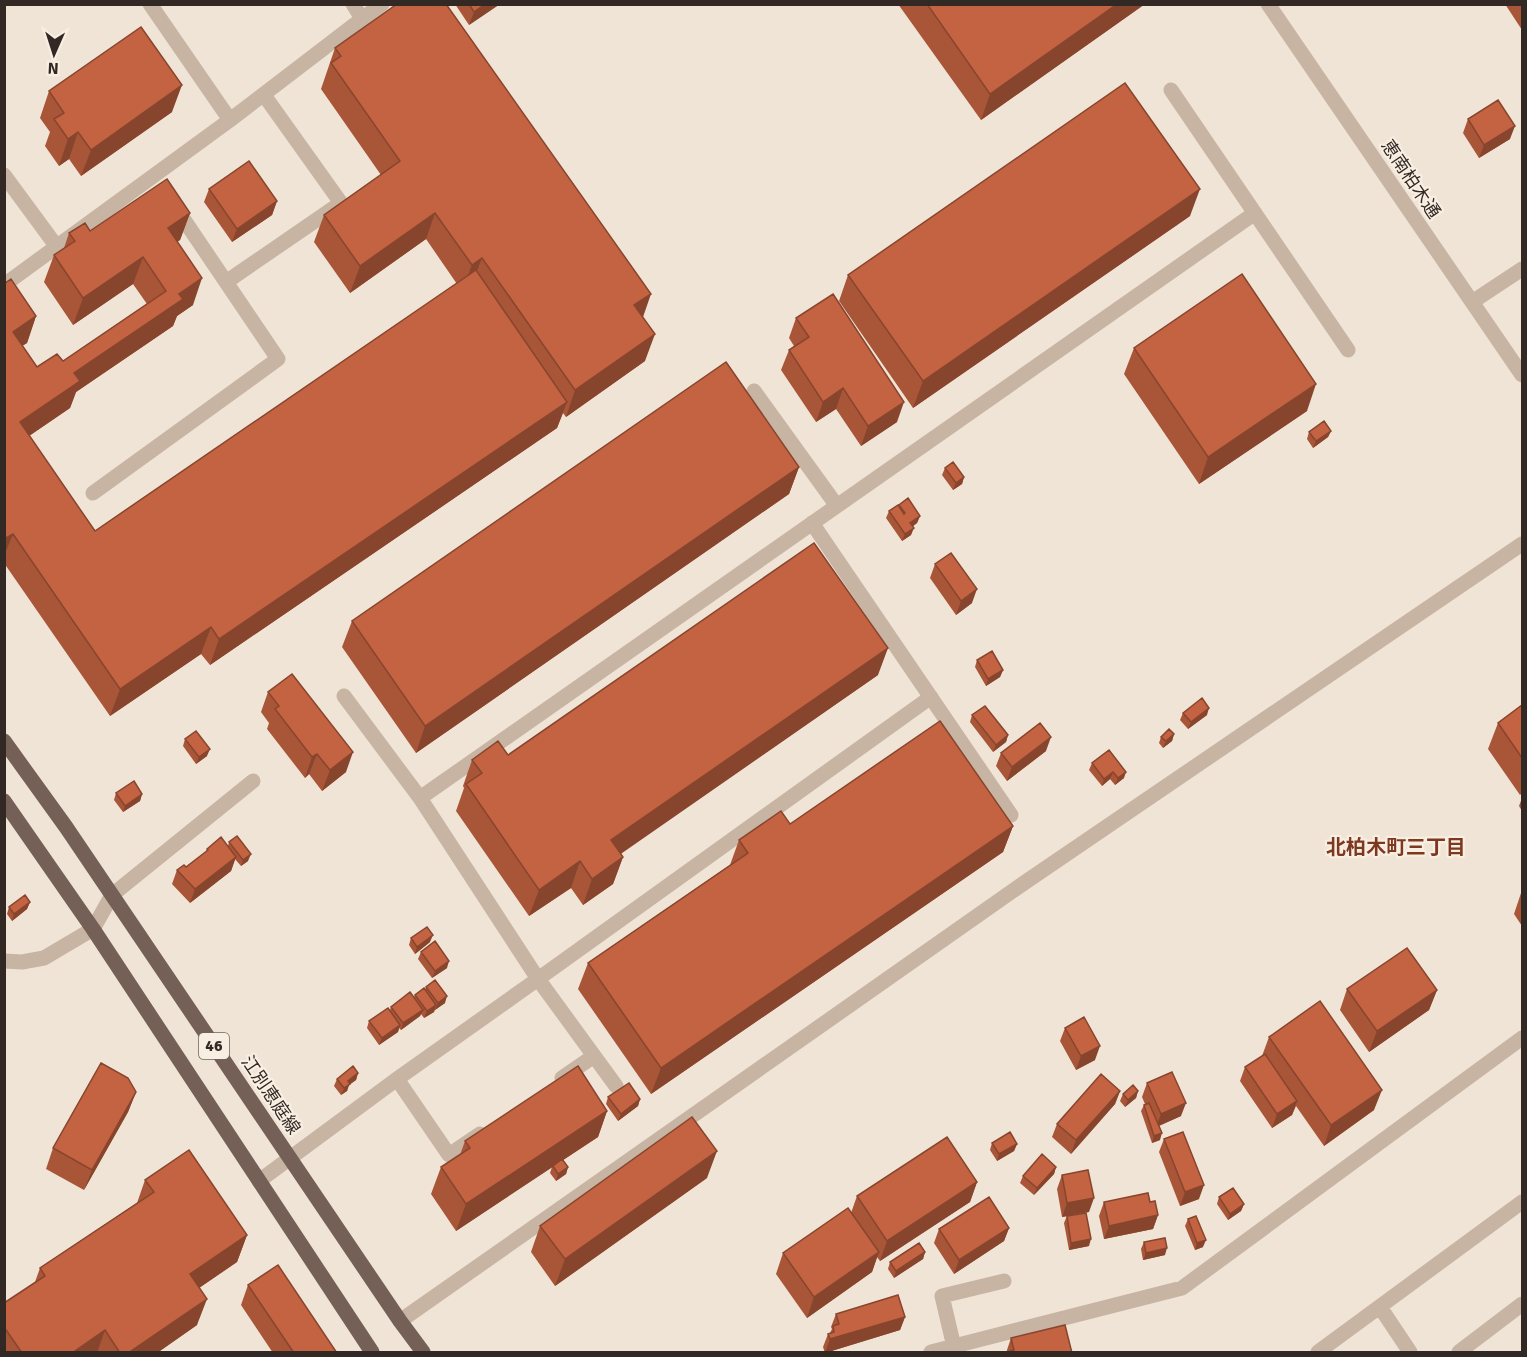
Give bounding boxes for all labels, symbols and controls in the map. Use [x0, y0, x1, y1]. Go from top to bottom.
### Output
north arrow [24, 24, 84, 84]
text: N [47, 58, 59, 78]
street label: 恵南柏木通 [1377, 136, 1445, 222]
district label: 北柏木町三丁目 [1326, 835, 1466, 860]
road number: 46 [199, 1033, 229, 1059]
street label: 江別恵庭線 [237, 1052, 305, 1138]

